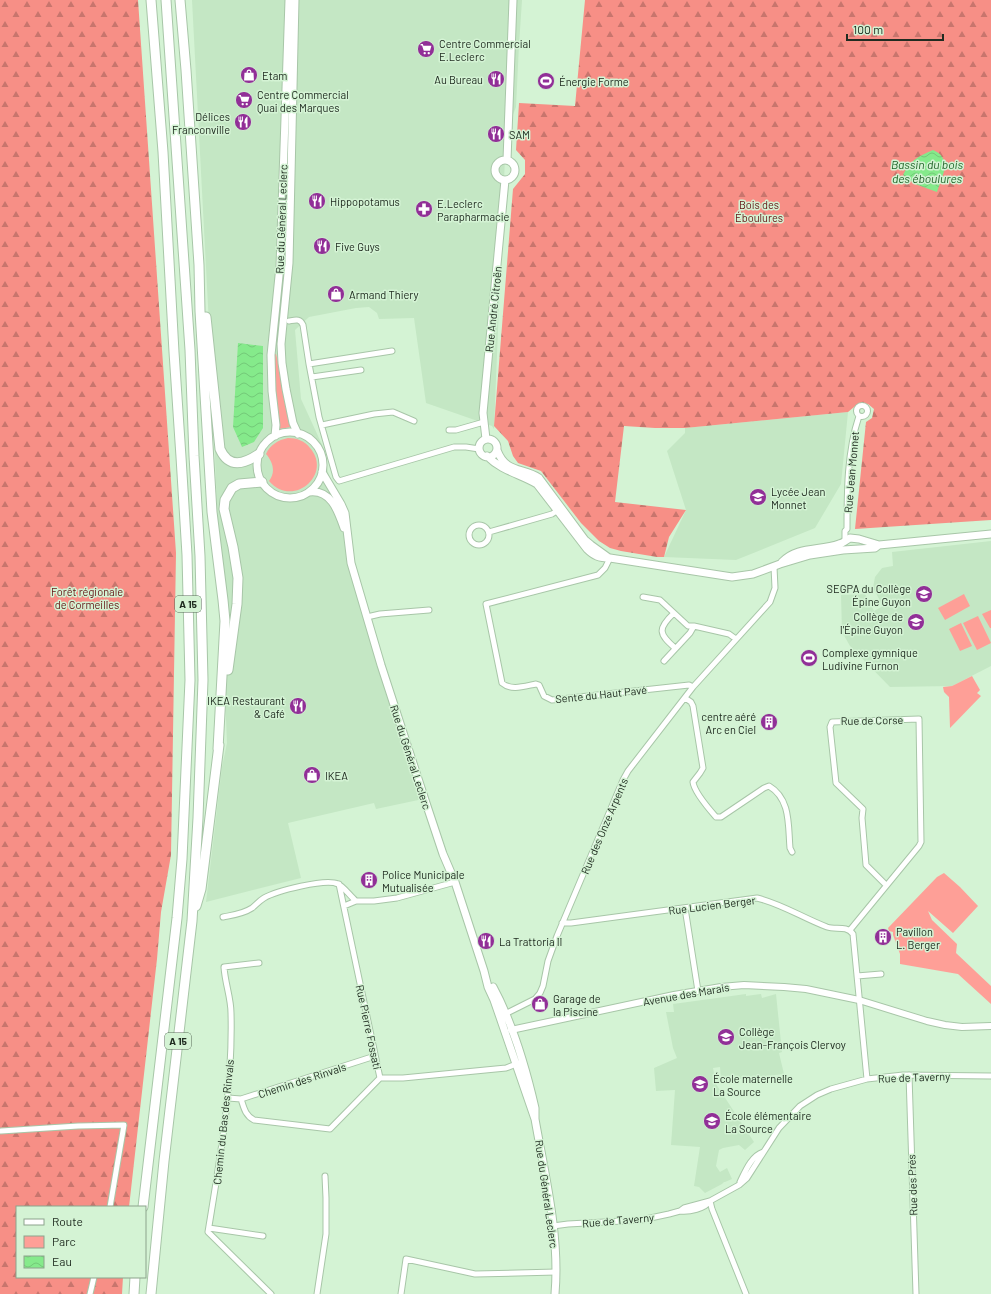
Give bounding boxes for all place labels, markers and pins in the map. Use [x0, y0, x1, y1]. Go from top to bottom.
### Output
place label: Centre Commercial E.Leclerc [439, 37, 531, 63]
supermarket icon: Centre Commercial E.Leclerc [416, 39, 436, 59]
shop icon: Etam [239, 65, 259, 85]
place label: Etam [262, 69, 287, 82]
restaurant icon: Au Bureau [486, 69, 506, 89]
sports icon: Énergie Forme [536, 71, 556, 91]
place label: Au Bureau [434, 73, 483, 86]
place label: Énergie Forme [559, 75, 629, 88]
place label: Centre Commercial Quai des Marques [257, 88, 349, 114]
supermarket icon: Centre Commercial Quai des Marques [234, 90, 254, 110]
place label: Délices Franconville [172, 110, 230, 136]
restaurant icon: Délices Franconville [233, 112, 253, 132]
restaurant icon: SAM [486, 124, 506, 144]
place label: SAM [509, 128, 530, 141]
restaurant icon: Hippopotamus [307, 191, 327, 211]
place label: Hippopotamus [330, 195, 400, 208]
place label: E.Leclerc Parapharmacie [437, 197, 510, 223]
pharmacy icon: E.Leclerc Parapharmacie [414, 199, 434, 219]
restaurant icon: Five Guys [312, 236, 332, 256]
place label: Five Guys [335, 240, 380, 253]
shop icon: Armand Thiery [326, 284, 346, 304]
place label: Armand Thiery [349, 288, 419, 301]
place label: Lycée Jean Monnet [771, 485, 825, 511]
school or university icon: Lycée Jean Monnet [748, 487, 768, 507]
place label: SEGPA du Collège Épine Guyon [827, 582, 911, 608]
school or university icon: SEGPA du Collège Épine Guyon [914, 584, 934, 604]
place label: Collège de l'Épine Guyon [840, 610, 903, 636]
school or university icon: Collège de l'Épine Guyon [906, 612, 926, 632]
place label: Complexe gymnique Ludivine Furnon [822, 646, 918, 672]
sports icon: Complexe gymnique Ludivine Furnon [799, 648, 819, 668]
place label: IKEA Restaurant & Café [207, 694, 285, 720]
restaurant icon: IKEA Restaurant & Café [288, 696, 308, 716]
place label: centre aéré Arc en Ciel [701, 710, 756, 736]
building icon: centre aéré Arc en Ciel [759, 712, 779, 732]
shop icon: IKEA [302, 765, 322, 785]
place label: IKEA [325, 769, 348, 782]
place label: Police Municipale Mutualisée [382, 868, 465, 894]
building icon: Police Municipale Mutualisée [359, 870, 379, 890]
place label: Pavillon L. Berger [896, 925, 940, 951]
building icon: Pavillon L. Berger [873, 927, 893, 947]
restaurant icon: La Trattoria II [476, 931, 496, 951]
place label: La Trattoria II [499, 935, 562, 948]
place label: Garage de la Piscine [553, 992, 601, 1018]
shop icon: Garage de la Piscine [530, 994, 550, 1014]
place label: Collège Jean-François Clervoy [739, 1025, 846, 1051]
school or university icon: Collège Jean-François Clervoy [716, 1027, 736, 1047]
place label: École maternelle La Source [713, 1072, 793, 1098]
school or university icon: École maternelle La Source [690, 1074, 710, 1094]
place label: École élémentaire La Source [725, 1109, 811, 1135]
school or university icon: École élémentaire La Source [702, 1111, 722, 1131]

